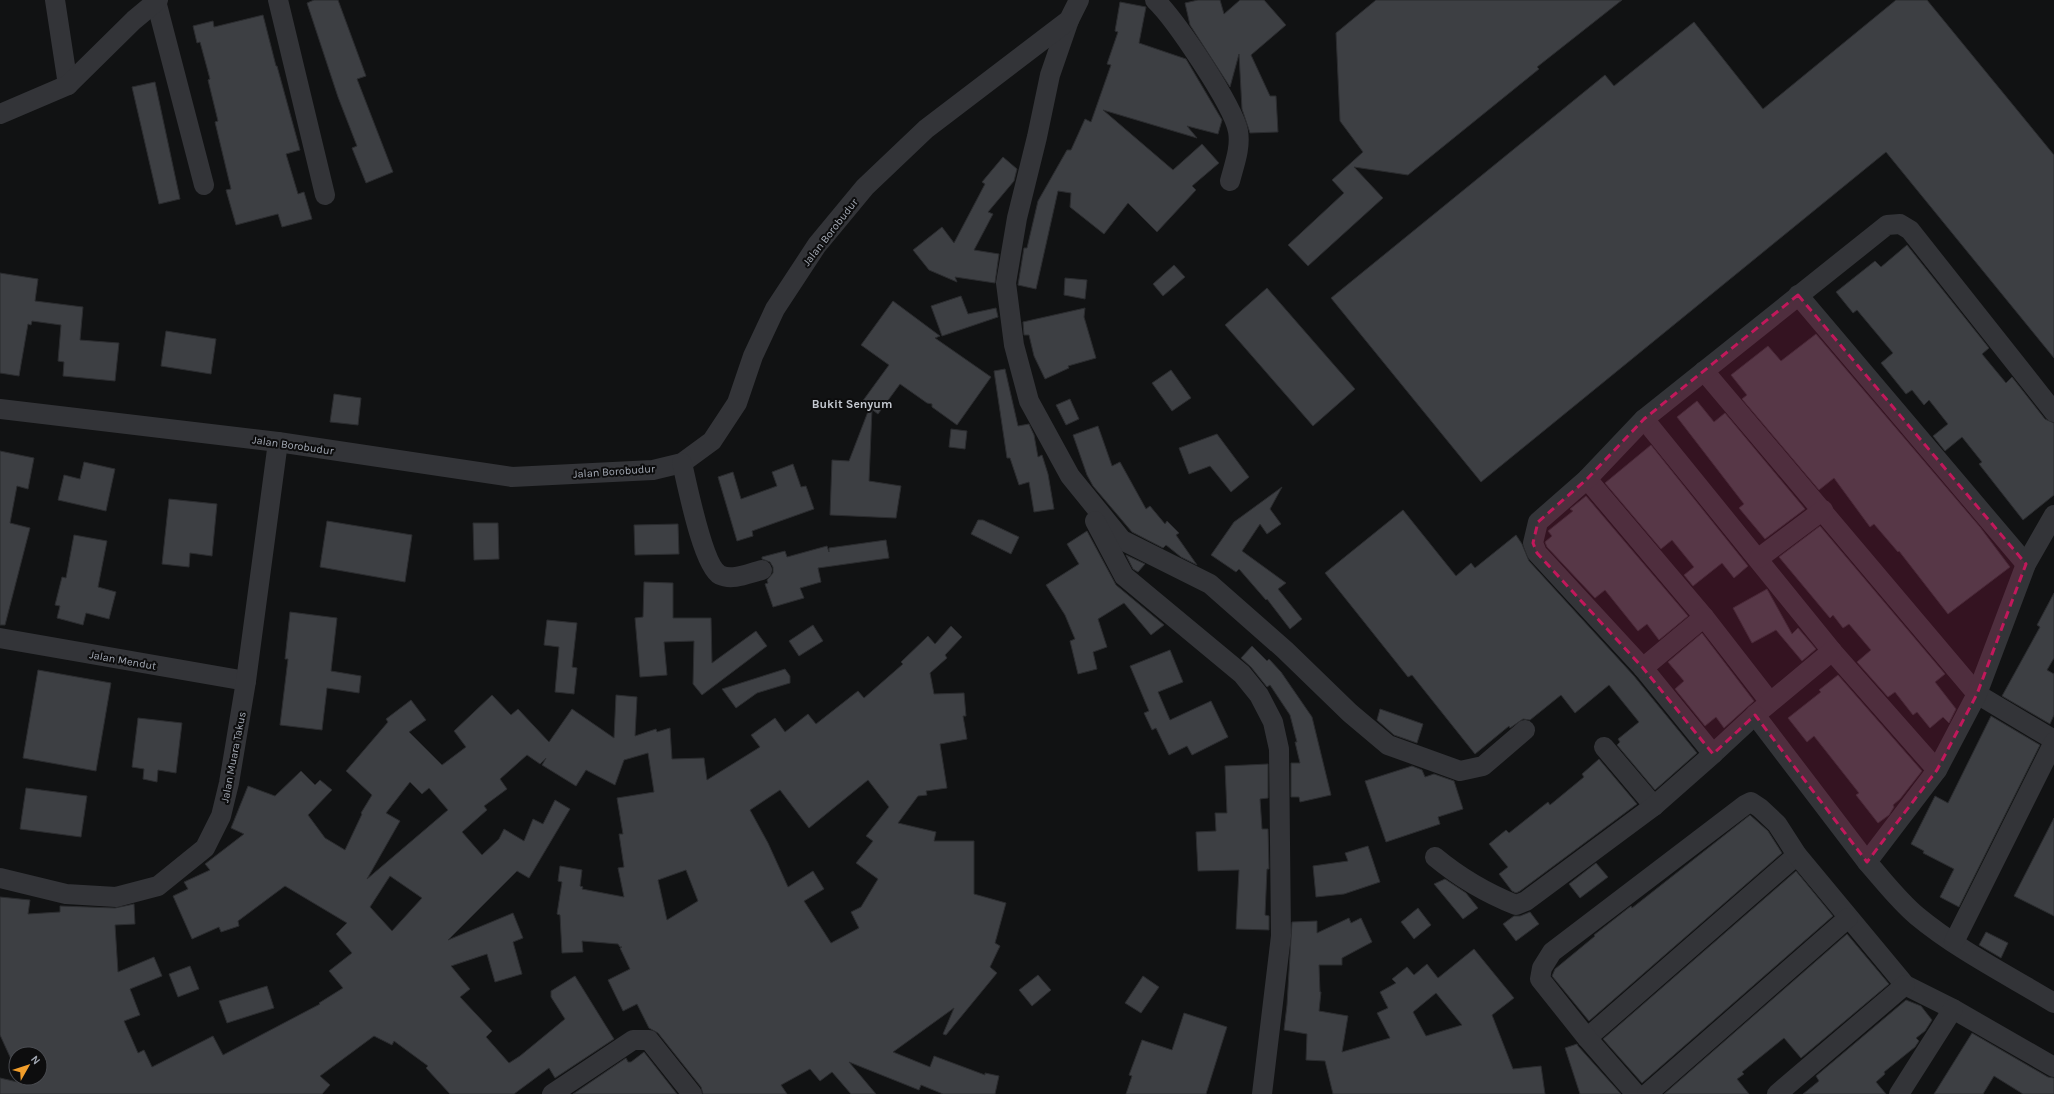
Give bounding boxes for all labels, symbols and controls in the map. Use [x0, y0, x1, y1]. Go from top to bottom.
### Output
street label: Jalan Borobudur [800, 196, 861, 269]
district label: Bukit Senyum [812, 397, 892, 411]
street label: Jalan Borobudur [251, 433, 334, 458]
street label: Jalan Borobudur [573, 462, 655, 481]
street label: Jalan Mendut [88, 648, 157, 673]
street label: Jalan Muara Takus [218, 710, 249, 804]
north arrow [8, 1046, 48, 1086]
text: N [28, 1053, 43, 1067]

